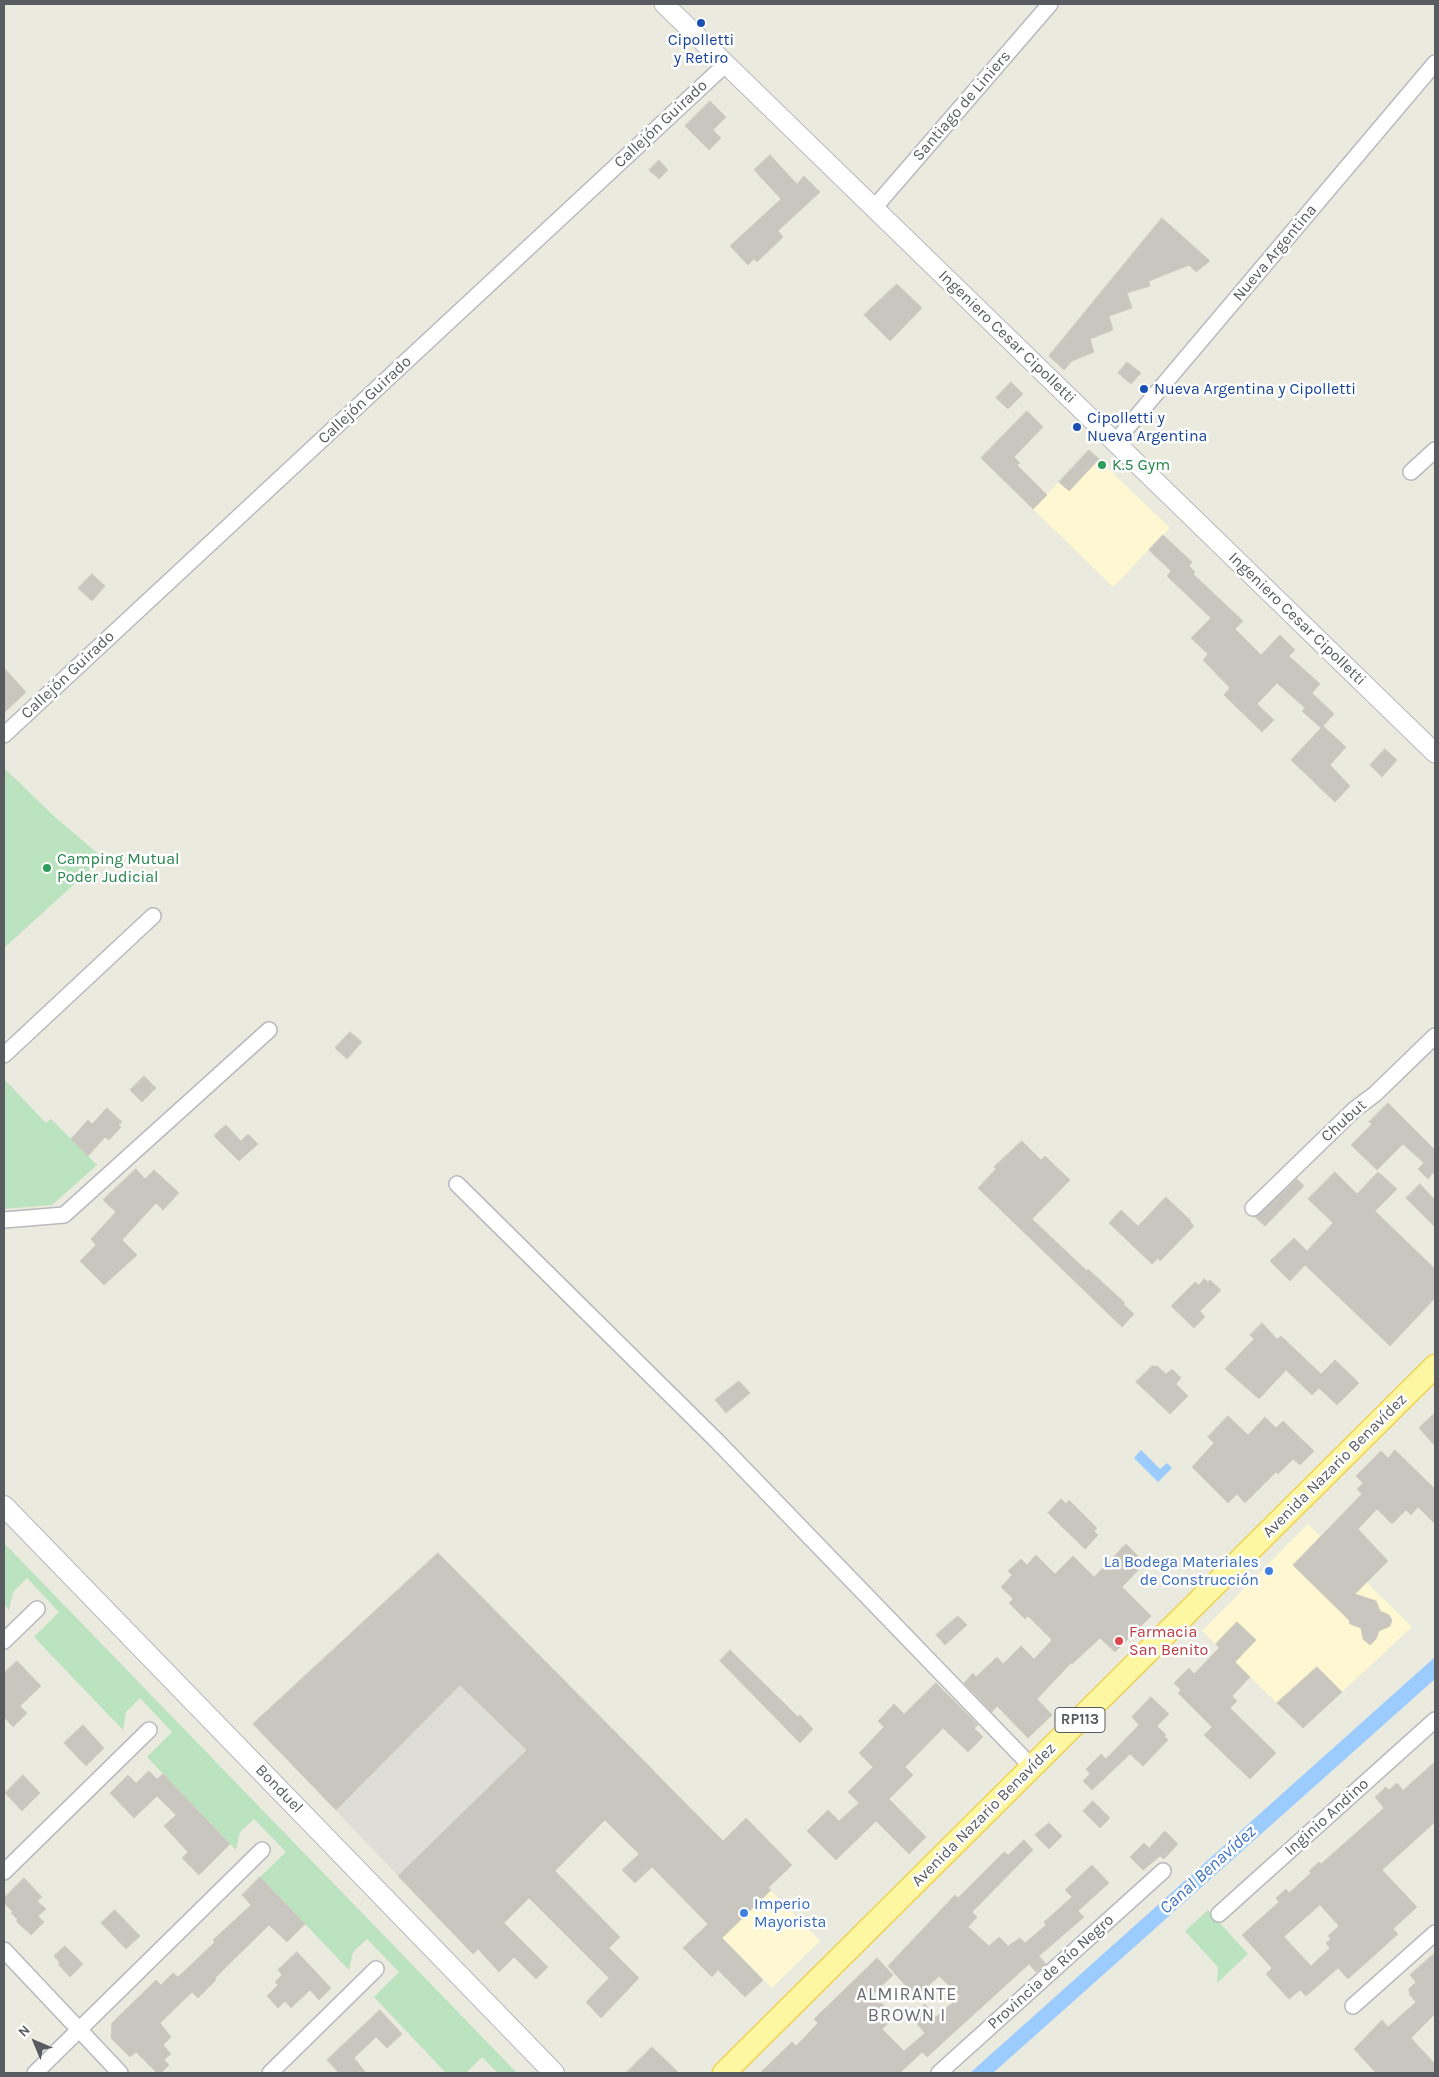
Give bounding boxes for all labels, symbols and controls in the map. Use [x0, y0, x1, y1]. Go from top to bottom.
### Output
marker: Cipolletti y Retiro [695, 17, 707, 29]
place label: Cipolletti y Retiro [668, 30, 734, 68]
street label: Santiago de Liniers [909, 47, 1015, 165]
street label: Callejón Guirado [610, 76, 712, 172]
street label: Nueva Argentina [1229, 201, 1321, 305]
street label: Ingeniero Cesar Cipolletti [934, 266, 1080, 408]
street label: Callejón Guirado [314, 352, 416, 448]
place label: Nueva Argentina y Cipolletti [1154, 379, 1356, 399]
marker: Nueva Argentina y Cipolletti [1138, 383, 1150, 395]
place label: Cipolletti y Nueva Argentina [1087, 408, 1207, 446]
marker: Cipolletti y Nueva Argentina [1071, 421, 1083, 433]
place label: K.5 Gym [1112, 455, 1170, 475]
marker: K.5 Gym [1096, 459, 1108, 471]
street label: Ingeniero Cesar Cipolletti [1224, 548, 1370, 690]
street label: Callejón Guirado [17, 627, 119, 723]
place label: Camping Mutual Poder Judicial [57, 849, 179, 887]
marker: Camping Mutual Poder Judicial [41, 862, 53, 874]
street label: Chubut [1317, 1096, 1371, 1146]
street label: Avenida Nazario Benavídez [1259, 1390, 1411, 1542]
place label: La Bodega Materiales de Construcción [1104, 1552, 1259, 1590]
marker: La Bodega Materiales de Construcción [1263, 1565, 1275, 1577]
place label: Farmacia San Benito [1129, 1622, 1208, 1660]
marker: Farmacia San Benito [1113, 1635, 1125, 1647]
road number: RP113 [1055, 1708, 1105, 1732]
street label: Avenida Nazario Benavídez [908, 1739, 1060, 1891]
street label: Bonduel [251, 1761, 307, 1817]
street label: Inginio Andino [1281, 1774, 1373, 1860]
water label: Canal Benavídez [1155, 1821, 1261, 1919]
place label: Imperio Mayorista [754, 1894, 826, 1932]
marker: Imperio Mayorista [738, 1907, 750, 1919]
street label: Provincia de Río Negro [984, 1910, 1118, 2034]
district label: ALMIRANTE BROWN I [855, 1984, 959, 2026]
north arrow [10, 2017, 60, 2067]
text: N [14, 2021, 34, 2041]

